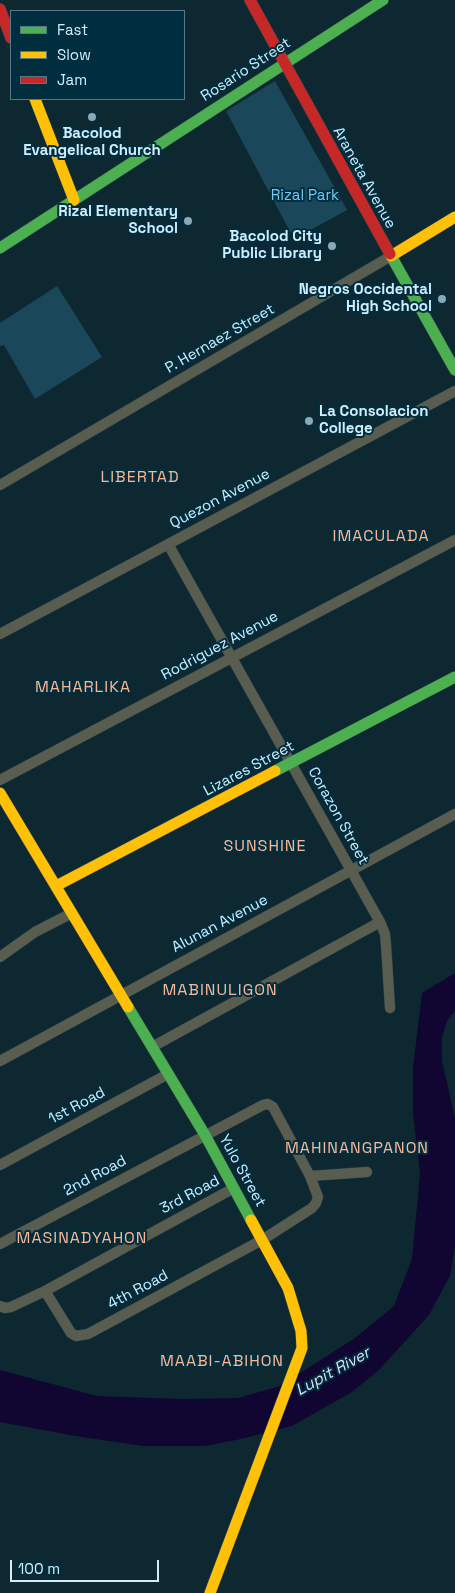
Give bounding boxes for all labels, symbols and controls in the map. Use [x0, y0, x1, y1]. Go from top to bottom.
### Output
legend [10, 10, 185, 100]
text: Fast [57, 20, 88, 39]
street label: Rosario Street [198, 34, 294, 106]
text: Slow [57, 45, 91, 64]
text: Jam [57, 70, 87, 89]
marker: Bacolod Evangelical Church [86, 111, 98, 123]
street label: Araneta Avenue [329, 124, 399, 232]
place label: Bacolod Evangelical Church [23, 125, 161, 160]
park label: Rizal Park [271, 187, 339, 205]
place label: Rizal Elementary School [58, 203, 178, 238]
marker: Rizal Elementary School [182, 215, 194, 227]
place label: Bacolod City Public Library [222, 228, 322, 263]
marker: Bacolod City Public Library [326, 240, 338, 252]
place label: Negros Occidental High School [299, 281, 432, 316]
marker: Negros Occidental High School [436, 293, 448, 305]
street label: P. Hernaez Street [162, 300, 278, 378]
place label: La Consolacion College [319, 403, 428, 438]
marker: La Consolacion College [303, 415, 315, 427]
street label: Quezon Avenue [167, 465, 273, 533]
district label: LIBERTAD [99, 468, 181, 488]
district label: IMACULADA [331, 527, 431, 547]
street label: Rodriguez Avenue [158, 608, 282, 684]
district label: MAHARLIKA [34, 678, 132, 698]
street label: Lizares Street [201, 738, 297, 800]
street label: Corazon Street [304, 764, 372, 868]
district label: SUNSHINE [223, 837, 307, 857]
street label: Alunan Avenue [169, 891, 271, 957]
district label: MABINULIGON [161, 981, 279, 1001]
street label: 1st Road [46, 1084, 108, 1128]
street label: Yulo Street [215, 1132, 269, 1210]
district label: MAHINANGPANON [283, 1139, 431, 1159]
street label: 2nd Road [61, 1152, 129, 1200]
street label: 3rd Road [157, 1172, 223, 1218]
district label: MASINADYAHON [15, 1229, 149, 1249]
street label: 4th Road [105, 1267, 171, 1313]
water label: Lupit River [292, 1344, 374, 1400]
district label: MAABI-ABIHON [159, 1352, 285, 1372]
scale bar [12, 1550, 161, 1582]
text: 100 m [18, 1559, 60, 1578]

